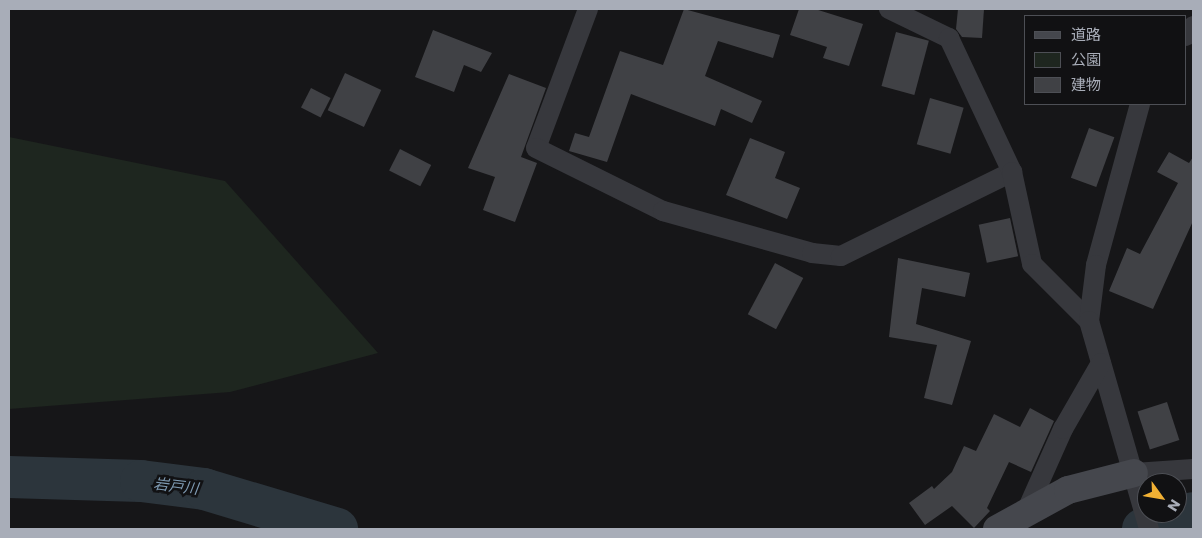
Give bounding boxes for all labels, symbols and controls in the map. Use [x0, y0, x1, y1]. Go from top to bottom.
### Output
legend [1024, 15, 1187, 105]
text: 道路 [1071, 24, 1101, 45]
text: 公園 [1071, 49, 1101, 70]
text: 建物 [1071, 74, 1101, 95]
north arrow [1137, 473, 1187, 523]
water label: 岩戸川 [153, 474, 199, 498]
text: N [1163, 496, 1185, 515]

